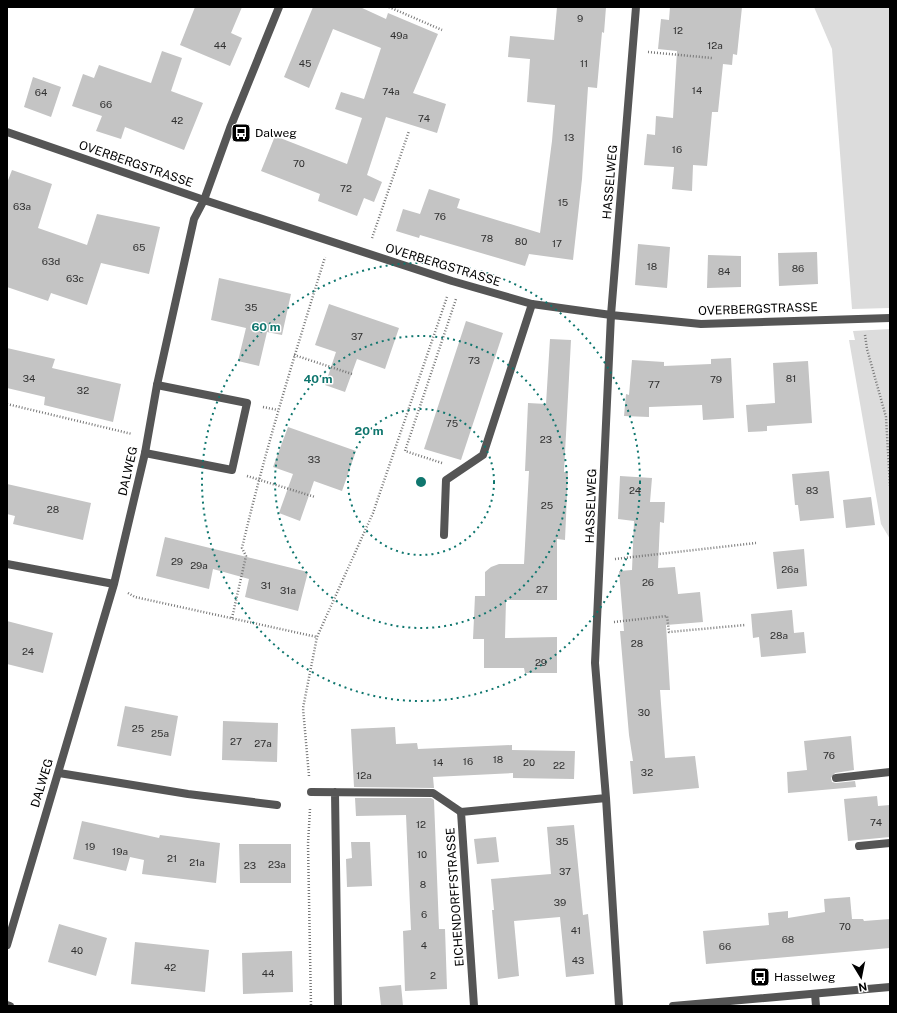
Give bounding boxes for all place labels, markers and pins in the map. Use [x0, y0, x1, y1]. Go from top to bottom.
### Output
bus stop icon: Dalweg [230, 122, 252, 144]
place label: Dalweg [255, 126, 297, 140]
centre of rings [414, 475, 428, 489]
bus stop icon: Hasselweg [749, 966, 771, 988]
place label: Hasselweg [774, 970, 836, 984]

